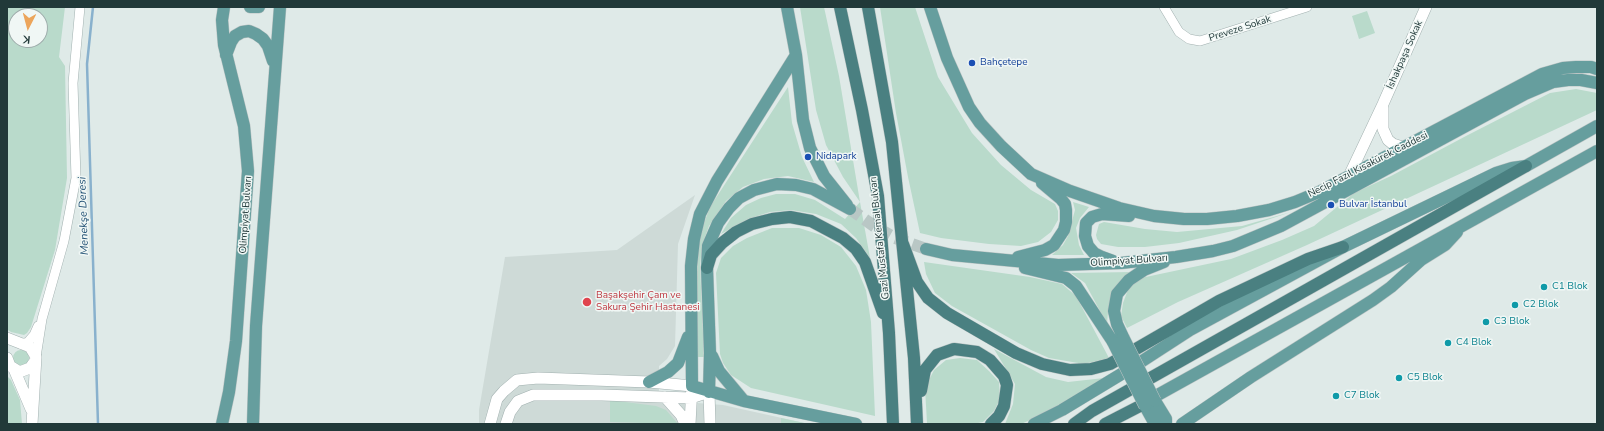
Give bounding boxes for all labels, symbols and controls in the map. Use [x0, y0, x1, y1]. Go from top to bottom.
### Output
north arrow [8, 8, 48, 48]
street label: Preveze Sokak [1207, 13, 1273, 45]
street label: İshakpaşa Sokak [1384, 19, 1426, 91]
text: K [22, 32, 31, 47]
place label: Bahçetepe [980, 57, 1028, 69]
marker: Bahçetepe [967, 58, 977, 68]
street label: Necip Fazıl Kısakürek Caddesi [1306, 130, 1430, 200]
place label: Nidapark [816, 151, 857, 163]
marker: Nidapark [803, 152, 813, 162]
street label: Olimpiyat Bulvarı [237, 176, 255, 254]
street label: Gazi Mustafa Kemal Bulvarı [868, 176, 892, 300]
water label: Menekşe Deresi [76, 177, 92, 255]
place label: Bulvar İstanbul [1339, 199, 1407, 211]
marker: Bulvar İstanbul [1326, 200, 1336, 210]
street label: Olimpiyat Bulvarı [1090, 252, 1168, 270]
place label: C1 Blok [1552, 281, 1588, 293]
marker: C1 Blok [1539, 282, 1549, 292]
place label: Başakşehir Çam ve Sakura Şehir Hastanesi [596, 290, 700, 314]
marker: Başakşehir Çam ve Sakura Şehir Hastanesi [581, 296, 593, 308]
place label: C2 Blok [1523, 299, 1559, 311]
marker: C2 Blok [1510, 300, 1520, 310]
place label: C3 Blok [1494, 316, 1530, 328]
marker: C3 Blok [1481, 317, 1491, 327]
place label: C4 Blok [1456, 337, 1492, 349]
marker: C4 Blok [1443, 338, 1453, 348]
place label: C5 Blok [1407, 372, 1443, 384]
marker: C5 Blok [1394, 373, 1404, 383]
place label: C7 Blok [1344, 390, 1380, 402]
marker: C7 Blok [1331, 391, 1341, 401]

